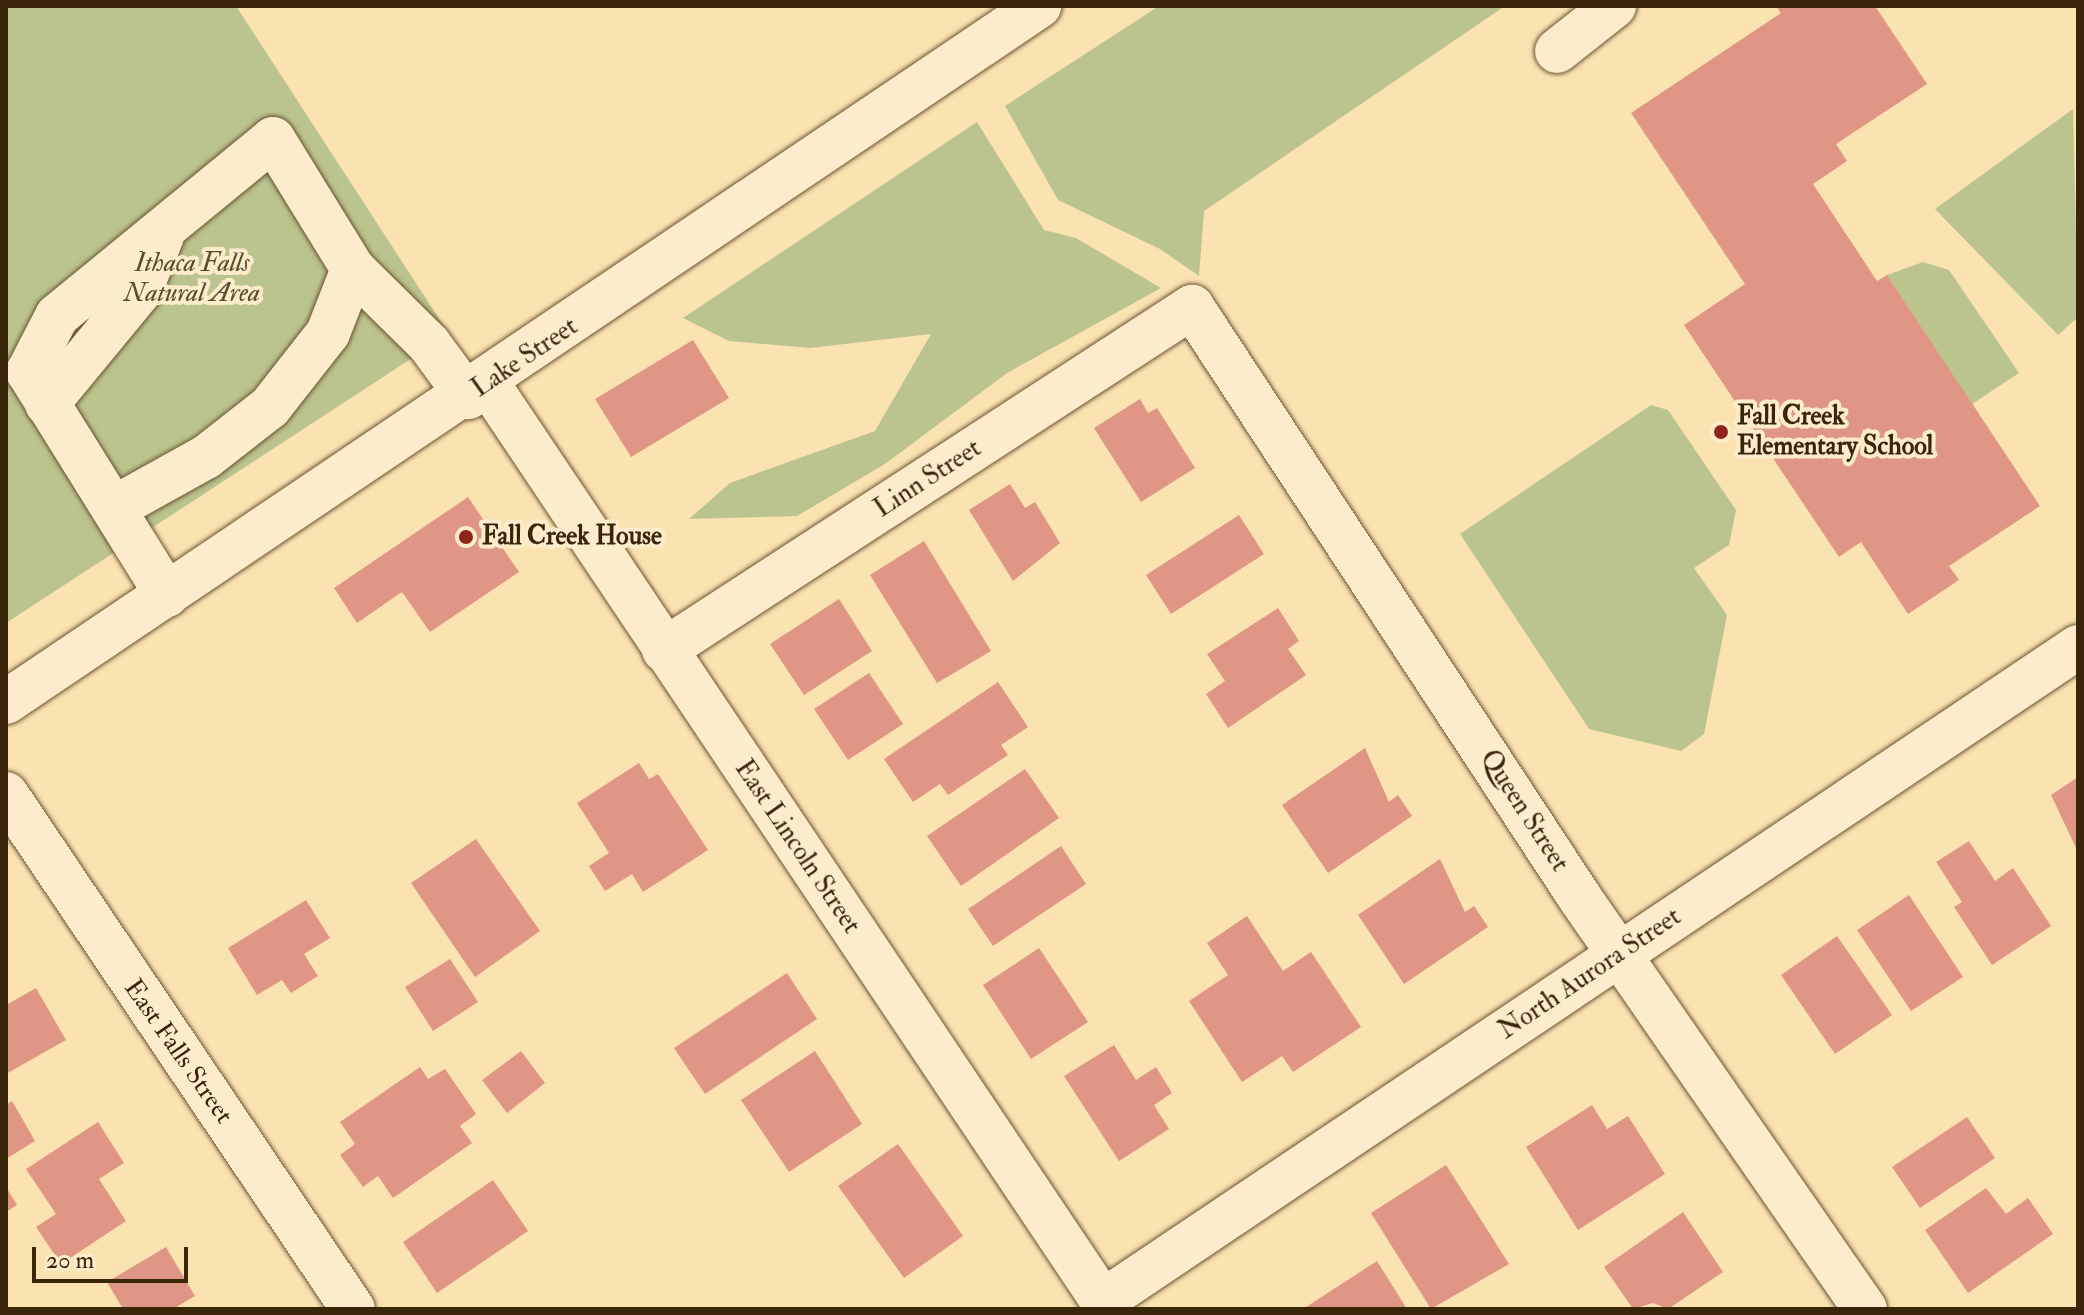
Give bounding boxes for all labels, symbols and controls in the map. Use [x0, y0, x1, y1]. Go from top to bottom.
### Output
park label: Ithaca Falls Natural Area [124, 248, 260, 310]
street label: Lake Street [466, 311, 584, 405]
place label: Fall Creek Elementary School [1737, 401, 1933, 462]
marker: Fall Creek Elementary School [1712, 423, 1730, 441]
street label: Linn Street [869, 433, 987, 525]
place label: Fall Creek House [482, 521, 662, 553]
marker: Fall Creek House [457, 528, 475, 546]
street label: Queen Street [1473, 744, 1575, 878]
street label: East Lincoln Street [728, 754, 866, 940]
street label: North Aurora Street [1493, 902, 1687, 1046]
street label: East Falls Street [117, 974, 239, 1130]
scale bar [36, 1231, 192, 1281]
text: 20 m [46, 1245, 94, 1276]

